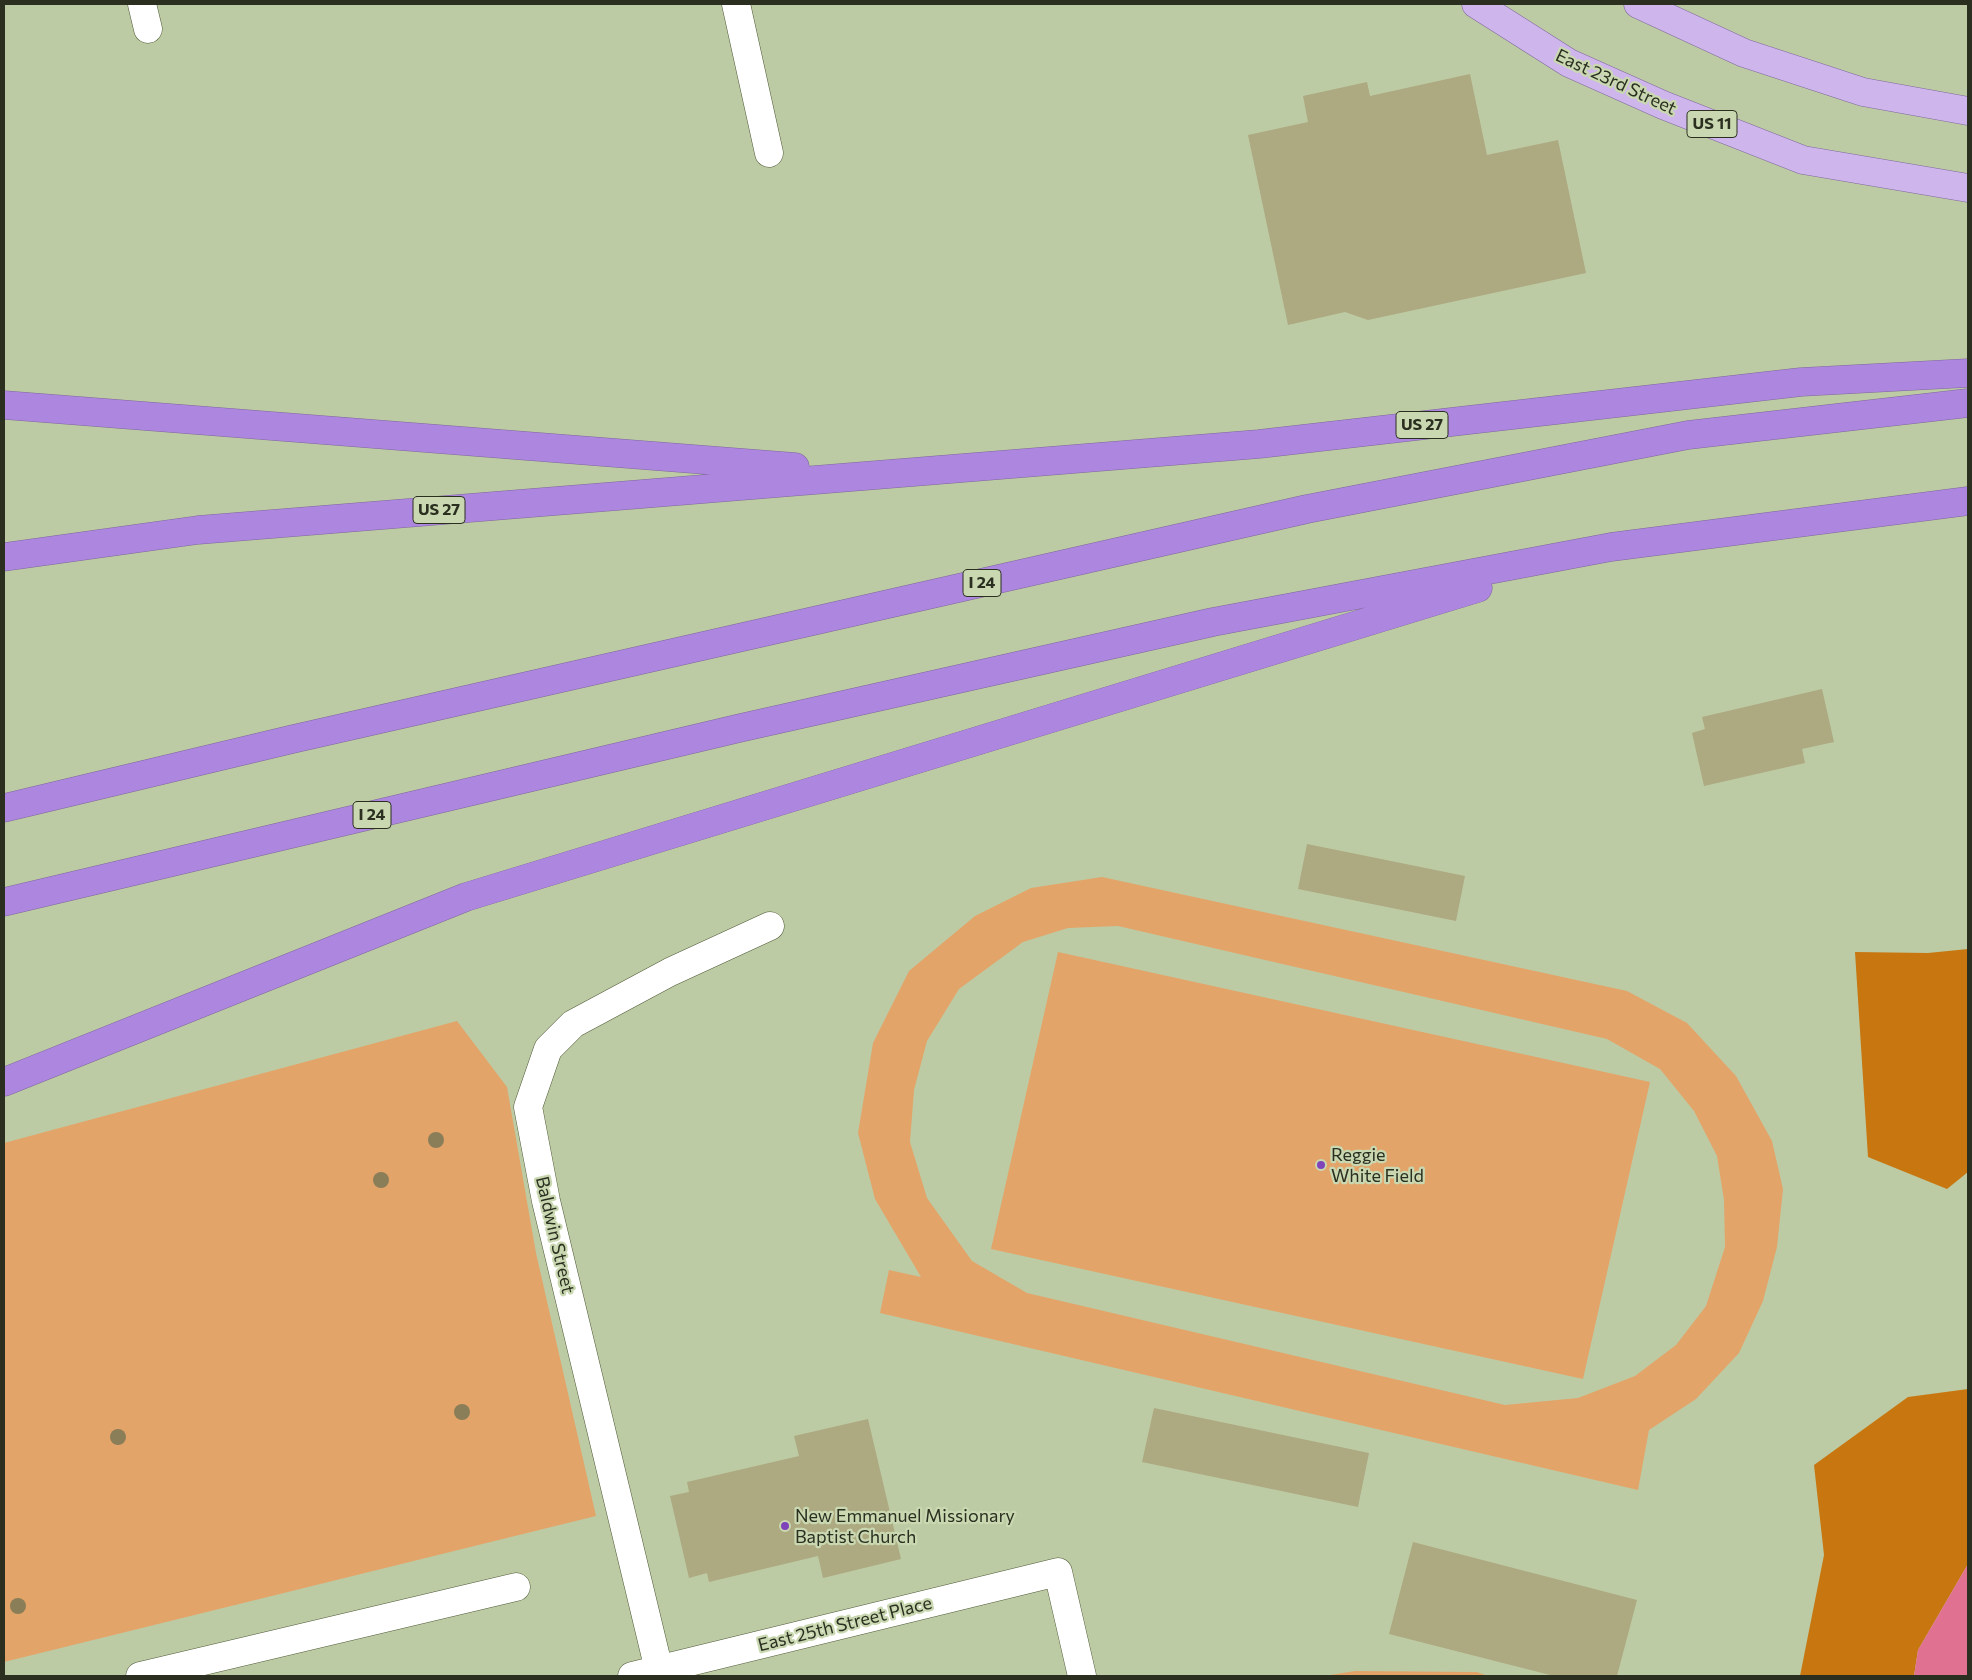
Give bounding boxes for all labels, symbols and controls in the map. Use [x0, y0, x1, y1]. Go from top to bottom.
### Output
street label: East 23rd Street [1552, 45, 1680, 119]
road number: US 11 [1687, 110, 1737, 138]
road number: US 27 [1396, 412, 1448, 438]
road number: US 27 [413, 496, 465, 524]
road number: I 24 [963, 570, 1001, 596]
road number: I 24 [353, 802, 391, 828]
place label: Reggie White Field [1331, 1144, 1424, 1186]
marker: Reggie White Field [1315, 1159, 1327, 1171]
street label: Baldwin Street [531, 1174, 579, 1296]
place label: New Emmanuel Missionary Baptist Church [795, 1505, 1015, 1548]
marker: New Emmanuel Missionary Baptist Church [779, 1520, 791, 1532]
street label: East 25th Street Place [756, 1592, 934, 1656]

